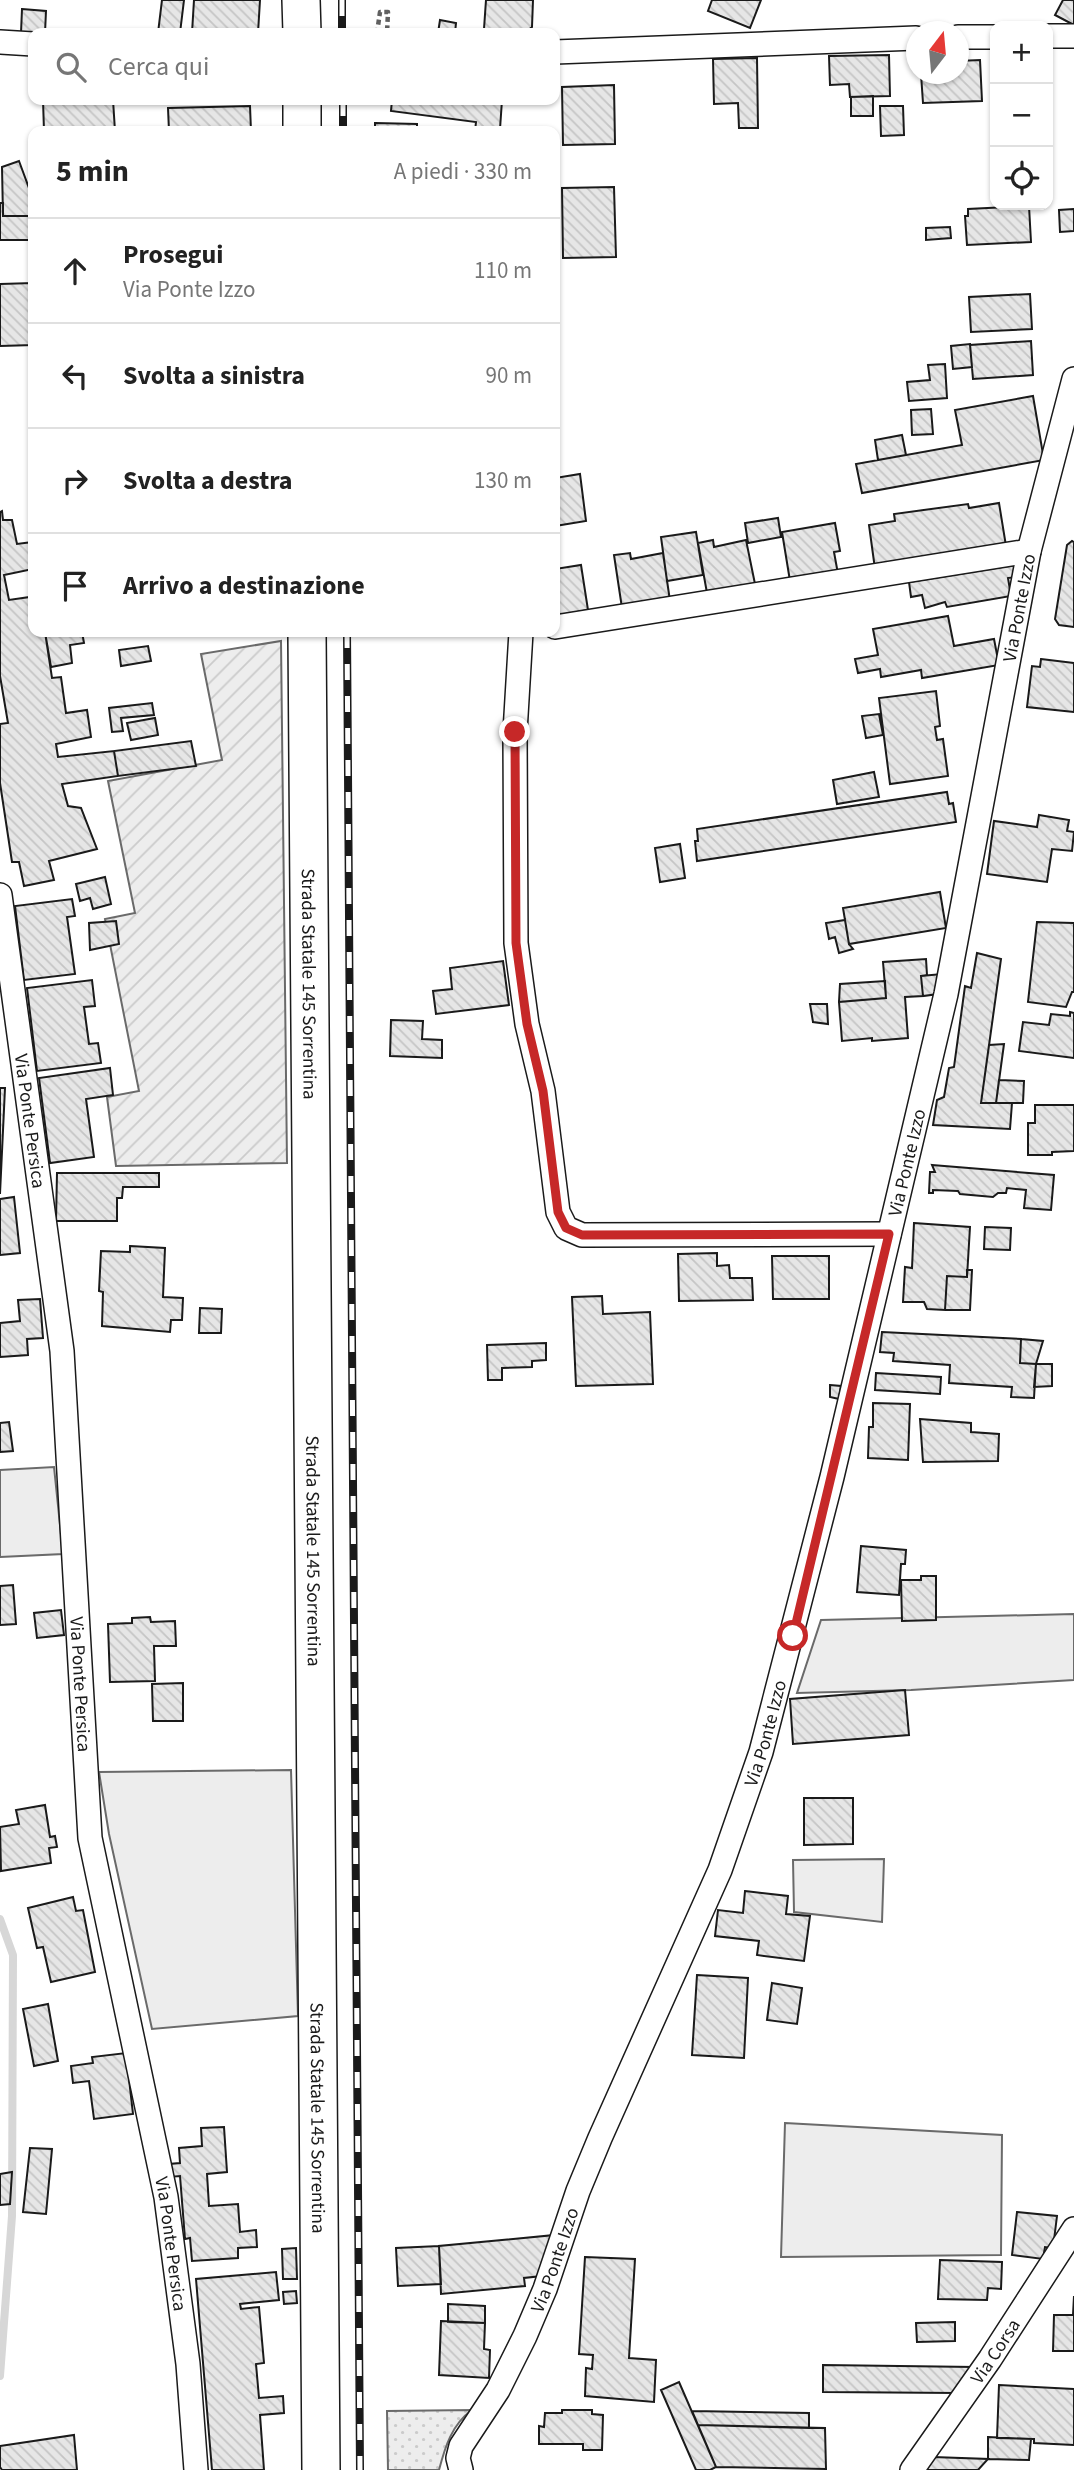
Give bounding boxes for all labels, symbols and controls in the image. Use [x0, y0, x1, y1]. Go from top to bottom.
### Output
north arrow [906, 21, 969, 84]
map controls [990, 21, 1053, 210]
button: + [990, 21, 1053, 84]
search box [28, 28, 560, 105]
icon: search [52, 48, 90, 86]
text: Cerca qui [108, 48, 209, 85]
button: − [990, 84, 1053, 147]
button: locate [990, 147, 1053, 210]
text: 5 min [56, 150, 129, 193]
text: A piedi · 330 m [394, 155, 532, 188]
text: Prosegui [123, 236, 223, 273]
icon: ahead [56, 252, 94, 290]
text: 110 m [474, 254, 532, 287]
text: Via Ponte Izzo [123, 273, 256, 306]
icon: left [56, 357, 94, 395]
text: Svolta a sinistra [123, 357, 305, 394]
text: 90 m [485, 359, 532, 392]
icon: right [56, 462, 94, 500]
text: Svolta a destra [123, 462, 293, 499]
text: 130 m [474, 464, 532, 497]
street label: Via Ponte Izzo [996, 552, 1043, 664]
icon: arrive [56, 567, 94, 605]
text: Arrivo a destinazione [123, 567, 365, 604]
route end [499, 716, 530, 747]
street label: Strada Statale 145 Sorrentina [294, 868, 323, 1100]
street label: Via Ponte Persica [7, 1052, 52, 1190]
street label: Via Ponte Izzo [882, 1106, 933, 1219]
street label: Strada Statale 145 Sorrentina [298, 1435, 327, 1667]
street label: Via Ponte Persica [62, 1616, 97, 1753]
route start [777, 1620, 808, 1651]
street label: Via Ponte Izzo [738, 1677, 794, 1790]
street label: Strada Statale 145 Sorrentina [302, 2002, 331, 2234]
street label: Via Ponte Persica [147, 2174, 193, 2313]
street label: Via Ponte Izzo [525, 2204, 586, 2317]
street label: Via Corsa [965, 2314, 1028, 2390]

